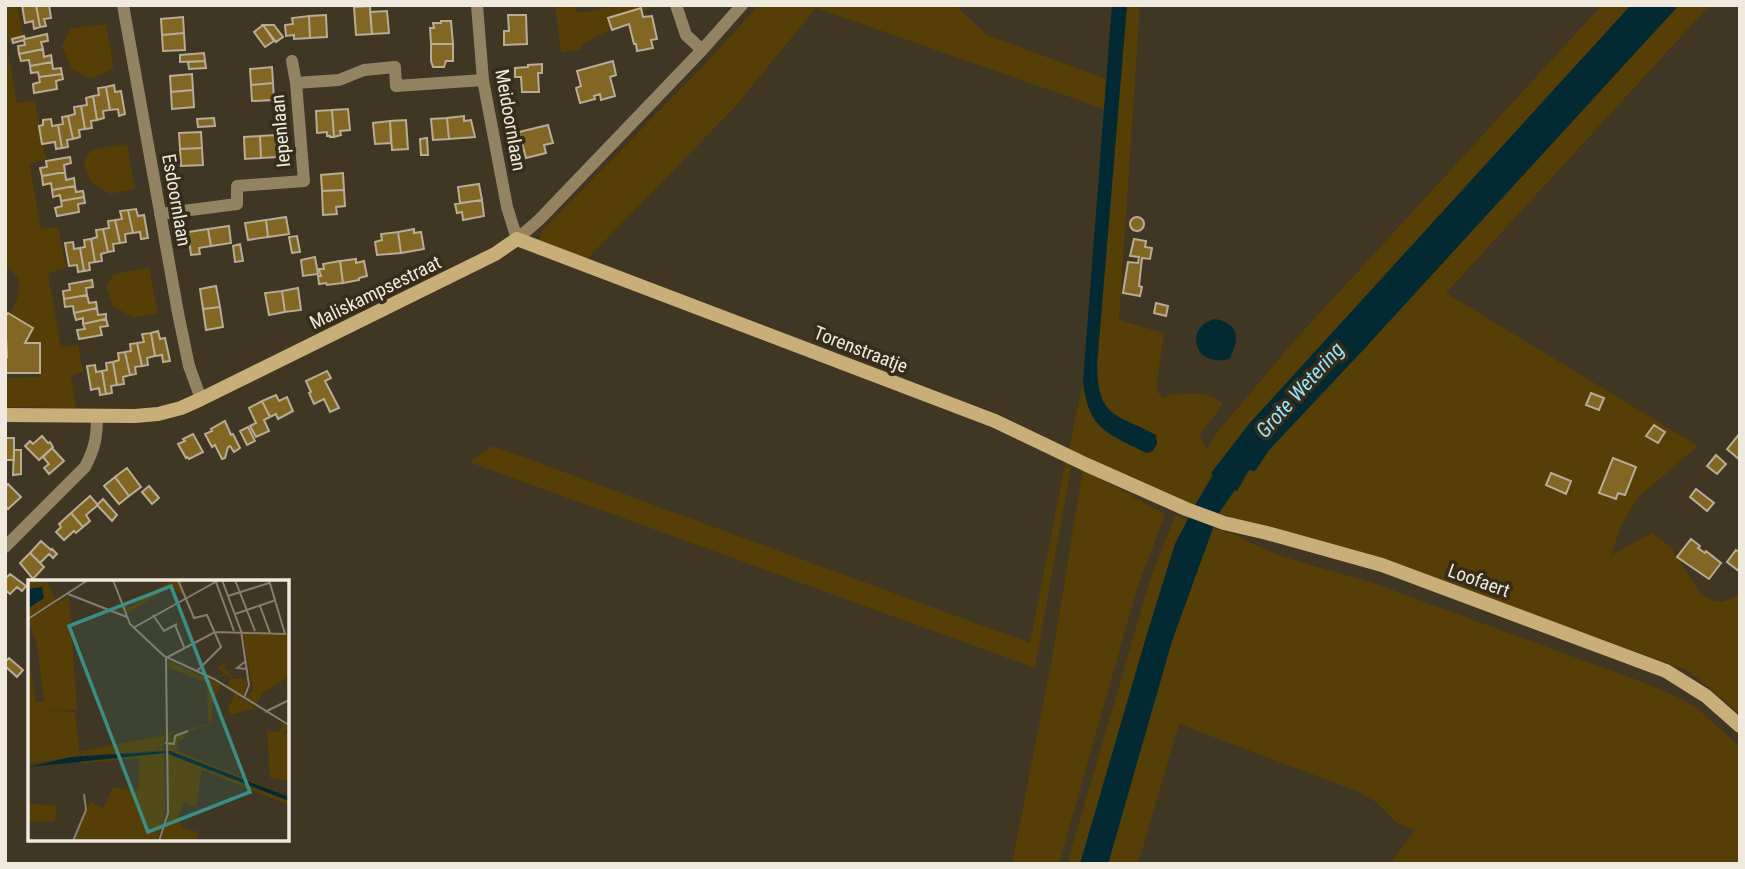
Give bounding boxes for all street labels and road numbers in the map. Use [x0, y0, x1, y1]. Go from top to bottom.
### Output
street label: Meidoornlaan [490, 67, 531, 173]
street label: Iepenlaan [266, 94, 295, 168]
street label: Esdoornlaan [157, 152, 196, 248]
street label: Maliskampsestraat [306, 251, 445, 334]
street label: Torenstraatje [811, 321, 911, 378]
street label: Loofaert [1445, 559, 1513, 602]

